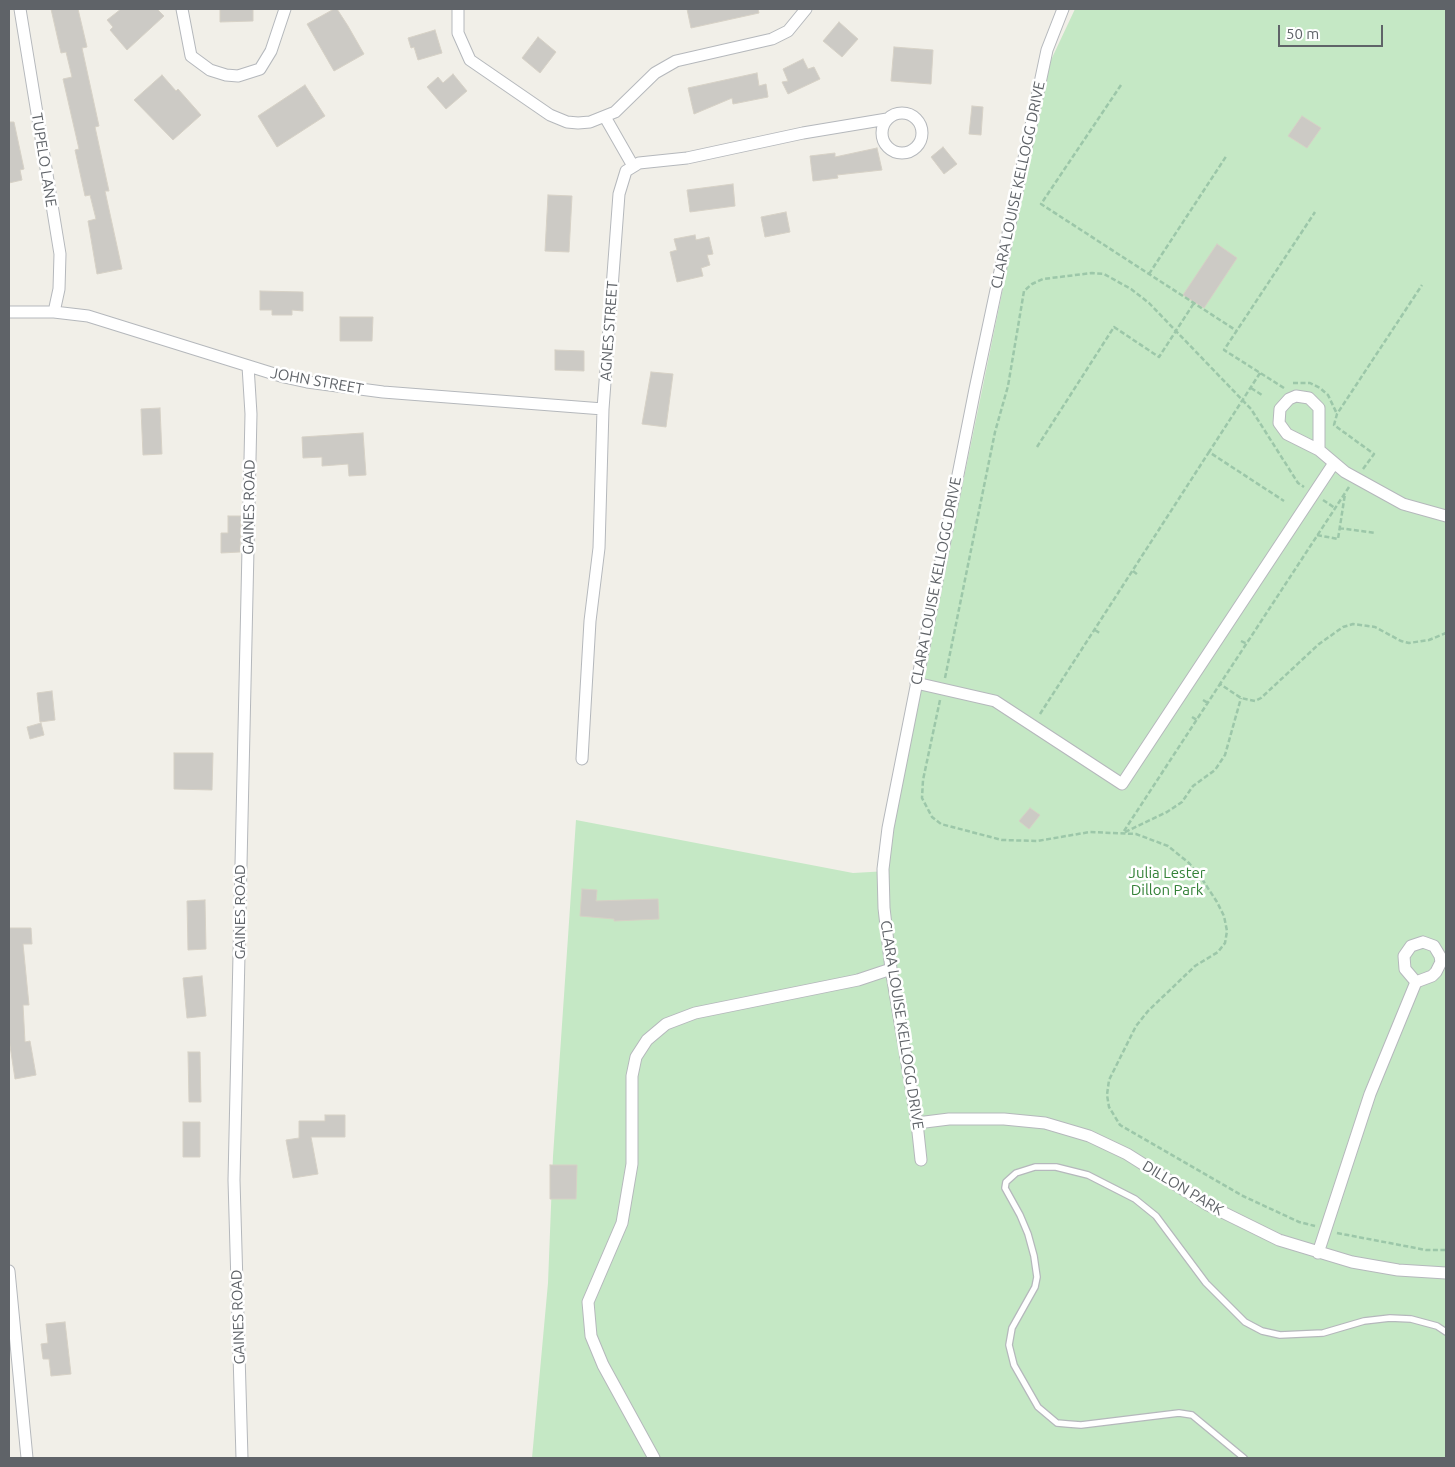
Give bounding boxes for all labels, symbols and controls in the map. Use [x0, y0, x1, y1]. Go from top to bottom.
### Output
scale bar [1280, 15, 1385, 47]
text: 50 m [1286, 25, 1319, 42]
street label: CLARA LOUISE KELLOGG DRIVE [987, 80, 1049, 290]
street label: TUPELO LANE [28, 112, 60, 208]
street label: AGNES STREET [597, 280, 621, 382]
street label: JOHN STREET [269, 364, 365, 398]
street label: GAINES ROAD [239, 459, 259, 555]
street label: CLARA LOUISE KELLOGG DRIVE [907, 475, 965, 687]
street label: GAINES ROAD [231, 864, 249, 960]
park label: Julia Lester Dillon Park [1129, 864, 1205, 899]
street label: CLARA LOUISE KELLOGG DRIVE [877, 919, 927, 1131]
street label: DILLON PARK [1139, 1157, 1227, 1219]
street label: GAINES ROAD [227, 1269, 249, 1365]

